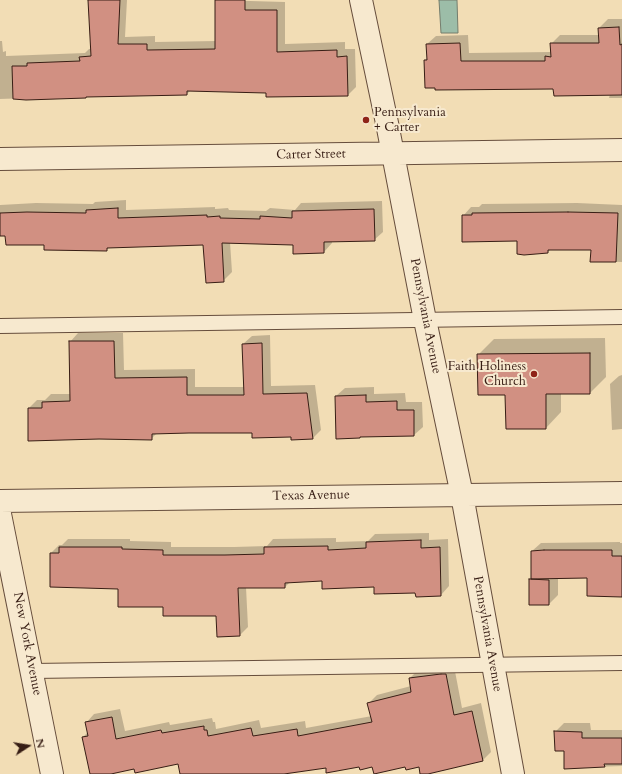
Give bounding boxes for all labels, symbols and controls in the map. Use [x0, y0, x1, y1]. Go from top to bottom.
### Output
place label: Pennsylvania + Carter [374, 105, 446, 136]
marker: Pennsylvania + Carter [361, 115, 371, 125]
street label: Carter Street [276, 147, 346, 163]
street label: Pennsylvania Avenue [406, 257, 444, 375]
place label: Faith Holiness Church [448, 359, 526, 390]
marker: Faith Holiness Church [529, 369, 539, 379]
street label: Texas Avenue [272, 488, 350, 504]
street label: Pennsylvania Avenue [469, 575, 505, 693]
street label: New York Avenue [9, 591, 45, 697]
north arrow [8, 726, 48, 766]
text: N [32, 737, 49, 750]

